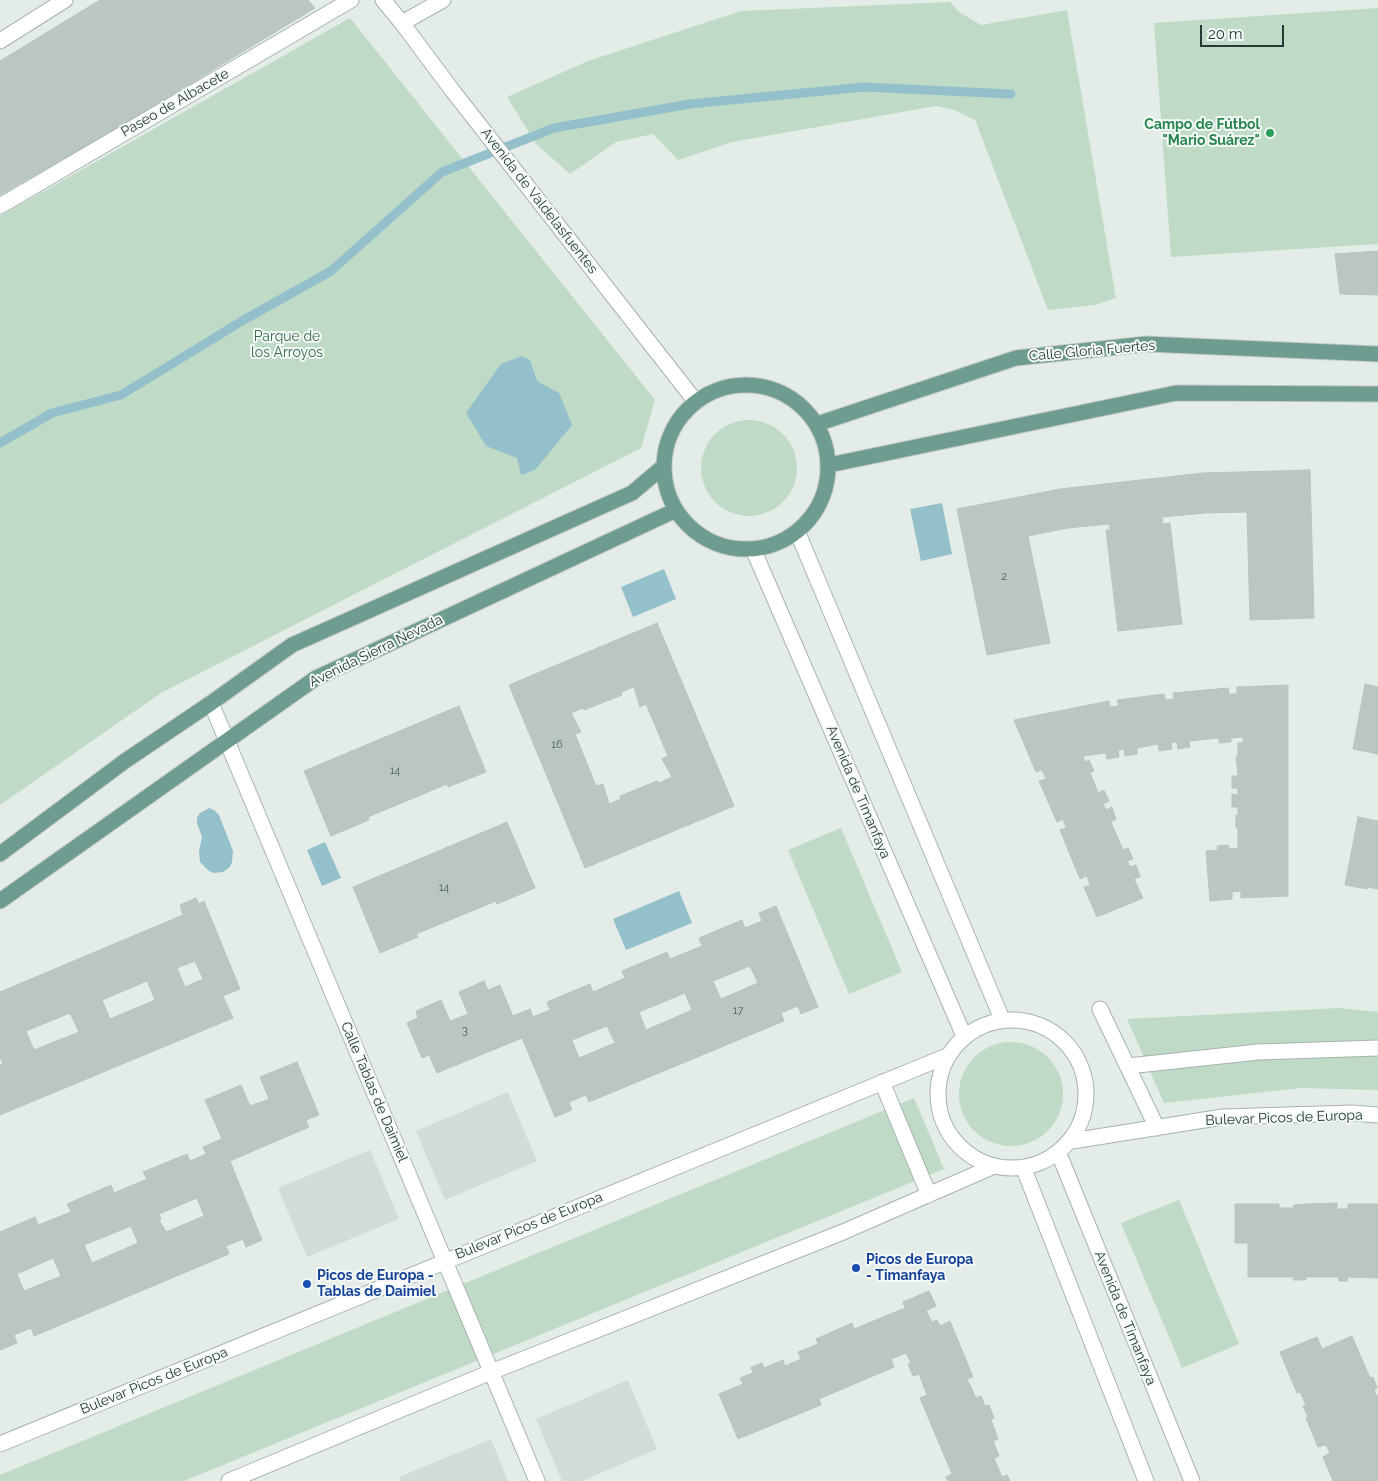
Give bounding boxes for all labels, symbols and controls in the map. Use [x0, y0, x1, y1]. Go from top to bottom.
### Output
scale bar [1203, 15, 1287, 47]
text: 20 m [1208, 25, 1243, 43]
street label: Paseo de Albacete [118, 65, 232, 141]
place label: Campo de Fútbol "Mario Suárez" [1144, 117, 1260, 150]
street label: Avenida de Valdelasfuentes [477, 125, 601, 277]
marker: Campo de Fútbol "Mario Suárez" [1264, 127, 1276, 139]
park label: Parque de los Arroyos [251, 329, 323, 362]
street label: Calle Gloria Fuertes [1028, 337, 1156, 365]
house number: 2 [1001, 570, 1007, 584]
street label: Avenida Sierra Nevada [307, 611, 445, 691]
street label: Avenida de Timanfaya [822, 723, 894, 861]
house number: 16 [551, 738, 563, 752]
house number: 14 [390, 764, 400, 778]
house number: 14 [439, 881, 449, 895]
house number: 17 [733, 1004, 743, 1018]
street label: Calle Tablas de Daimiel [337, 1019, 411, 1165]
house number: 3 [462, 1024, 468, 1038]
street label: Bulevar Picos de Europa [1205, 1107, 1363, 1129]
street label: Bulevar Picos de Europa [453, 1189, 605, 1263]
street label: Avenida de Timanfaya [1090, 1248, 1160, 1388]
place label: Picos de Europa - Timanfaya [866, 1252, 973, 1284]
marker: Picos de Europa - Timanfaya [850, 1262, 862, 1274]
place label: Picos de Europa - Tablas de Daimiel [317, 1268, 436, 1300]
marker: Picos de Europa - Tablas de Daimiel [301, 1278, 313, 1290]
street label: Bulevar Picos de Europa [78, 1344, 230, 1418]

